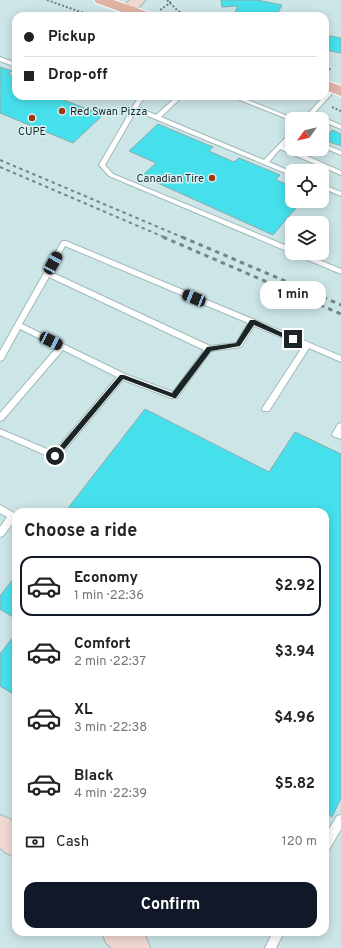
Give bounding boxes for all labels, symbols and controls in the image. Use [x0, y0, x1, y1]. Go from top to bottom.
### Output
text: Pickup [48, 28, 96, 47]
text: Drop-off [48, 66, 108, 85]
place label: Red Swan Pizza [70, 105, 147, 119]
marker: Red Swan Pizza [57, 106, 67, 116]
north arrow [285, 112, 329, 156]
map controls [285, 112, 329, 260]
marker: CUPE [27, 113, 37, 123]
place label: CUPE [18, 125, 46, 139]
button: locate [285, 164, 329, 208]
place label: Canadian Tire [136, 172, 204, 186]
marker: Canadian Tire [207, 173, 217, 183]
button: layers [285, 216, 329, 260]
car [42, 250, 64, 276]
callout: 1 min [260, 281, 326, 309]
text: 1 min [277, 287, 309, 303]
car [181, 288, 207, 308]
car [38, 330, 64, 352]
route end [284, 330, 302, 348]
route start [46, 447, 64, 465]
text: Choose a ride [24, 520, 137, 543]
icon: car [26, 568, 62, 604]
text: Economy [74, 569, 138, 588]
text: $2.92 [275, 577, 315, 596]
text: 1 min · 22:36 [74, 588, 144, 604]
icon: car [26, 634, 62, 670]
text: Comfort [74, 635, 131, 654]
text: $3.94 [275, 643, 315, 662]
text: 2 min · 22:37 [74, 654, 146, 670]
icon: car [26, 700, 62, 736]
text: XL [74, 701, 92, 720]
text: $4.96 [274, 709, 315, 728]
text: 3 min · 22:38 [74, 720, 147, 736]
icon: car [26, 766, 62, 802]
text: Black [74, 767, 114, 786]
text: $5.82 [275, 775, 315, 794]
text: 4 min · 22:39 [74, 786, 147, 802]
icon: cash [24, 831, 46, 853]
text: Cash [56, 833, 89, 852]
text: 120 m [282, 834, 317, 850]
button: Confirm [24, 882, 317, 928]

